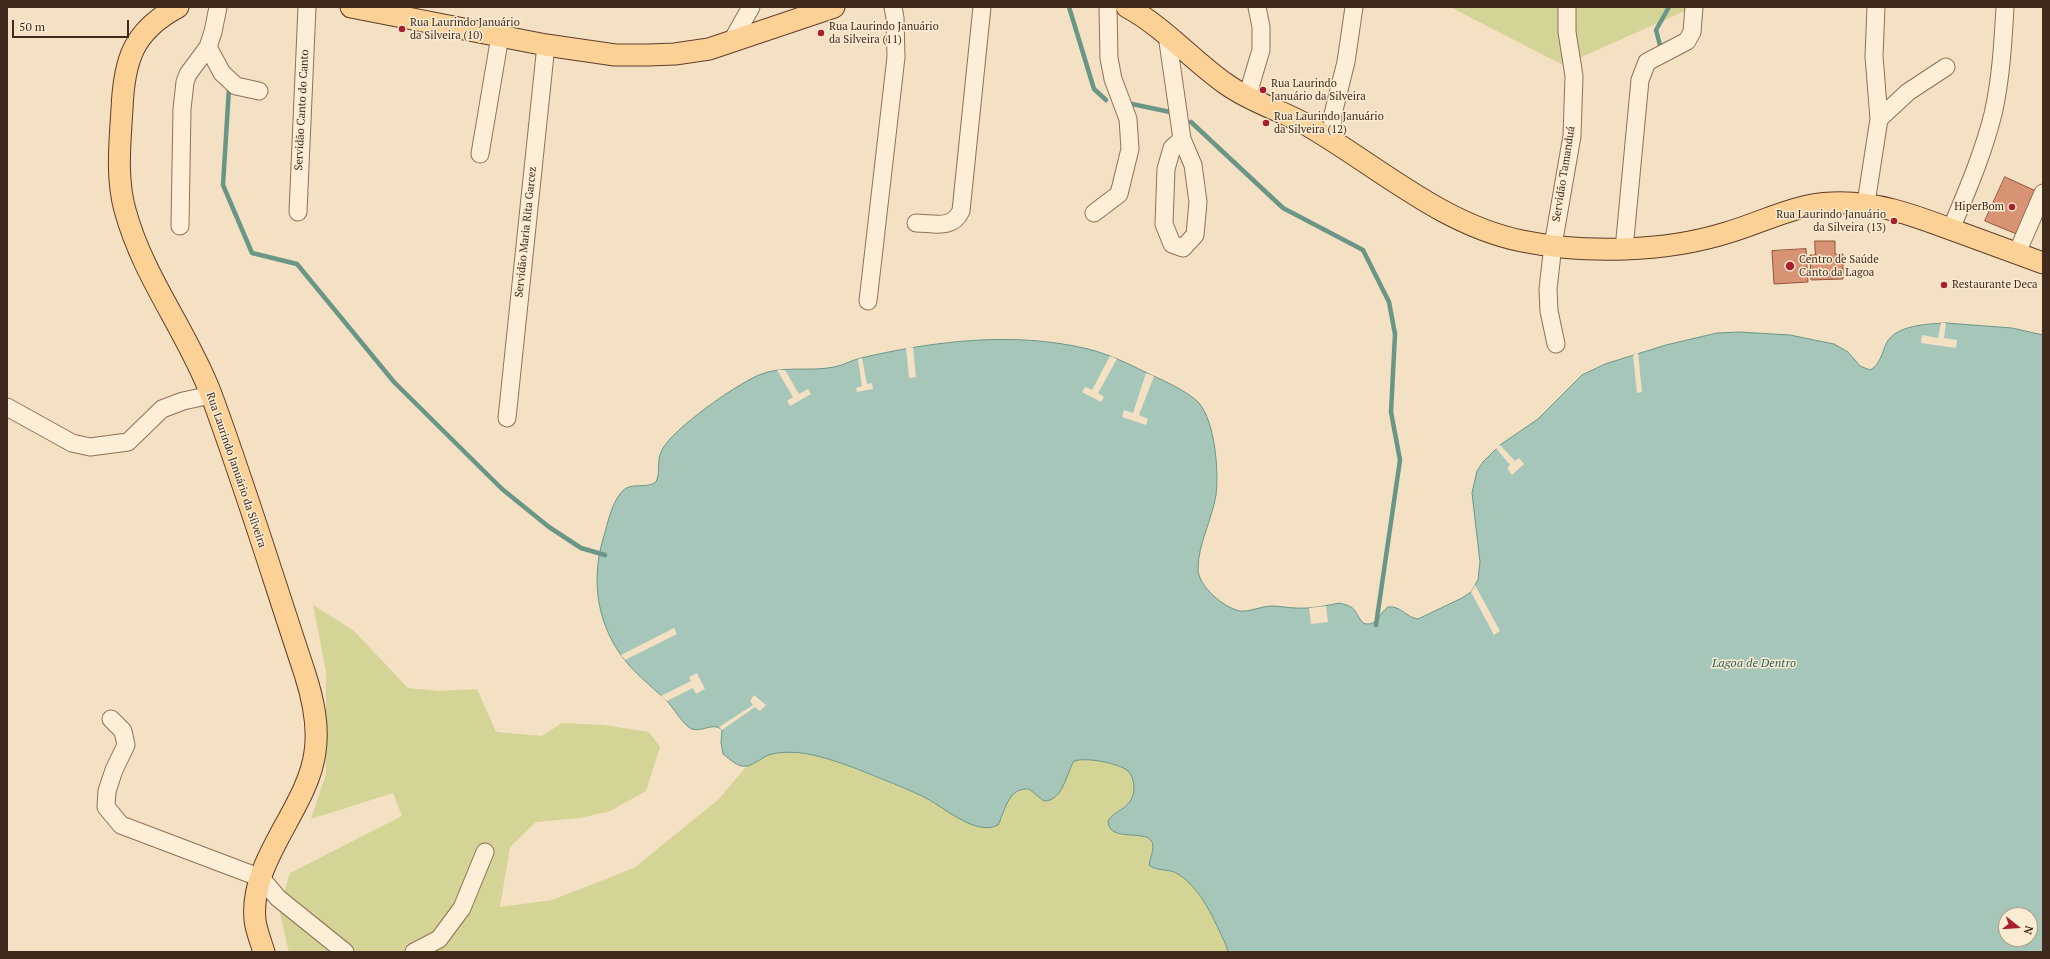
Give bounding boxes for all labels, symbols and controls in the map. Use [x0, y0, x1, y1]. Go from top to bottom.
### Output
scale bar [14, 12, 131, 38]
place label: Rua Laurindo Januário da Silveira (10) [410, 16, 520, 42]
text: 50 m [19, 19, 45, 34]
place label: Rua Laurindo Januário da Silveira (11) [829, 20, 939, 46]
marker: Rua Laurindo Januário da Silveira (10) [397, 24, 407, 34]
marker: Rua Laurindo Januário da Silveira (11) [816, 28, 826, 38]
street label: Servidão Canto do Canto [292, 49, 312, 171]
place label: Rua Laurindo Januário da Silveira [1271, 77, 1366, 103]
marker: Rua Laurindo Januário da Silveira [1258, 85, 1268, 95]
place label: Rua Laurindo Januário da Silveira (12) [1274, 110, 1384, 136]
marker: Rua Laurindo Januário da Silveira (12) [1261, 118, 1271, 128]
street label: Servidão Tamanduá [1550, 125, 1578, 223]
street label: Servidão Maria Rita Garcez [513, 166, 539, 298]
place label: HiperBom [1954, 200, 2004, 214]
marker: HiperBom [2007, 202, 2017, 212]
place label: Rua Laurindo Januário da Silveira (13) [1776, 208, 1886, 234]
marker: Rua Laurindo Januário da Silveira (13) [1889, 216, 1899, 226]
place label: Centro de Saúde Canto da Lagoa [1799, 253, 1879, 279]
marker: Centro de Saúde Canto da Lagoa [1784, 260, 1796, 272]
place label: Restaurante Deca [1952, 278, 2038, 292]
marker: Restaurante Deca [1939, 280, 1949, 290]
street label: Rua Laurindo Januário da Silveira [203, 391, 269, 549]
water label: Lagoa de Dentro [1712, 657, 1796, 671]
north arrow [1998, 907, 2038, 947]
text: N [2021, 924, 2036, 936]

